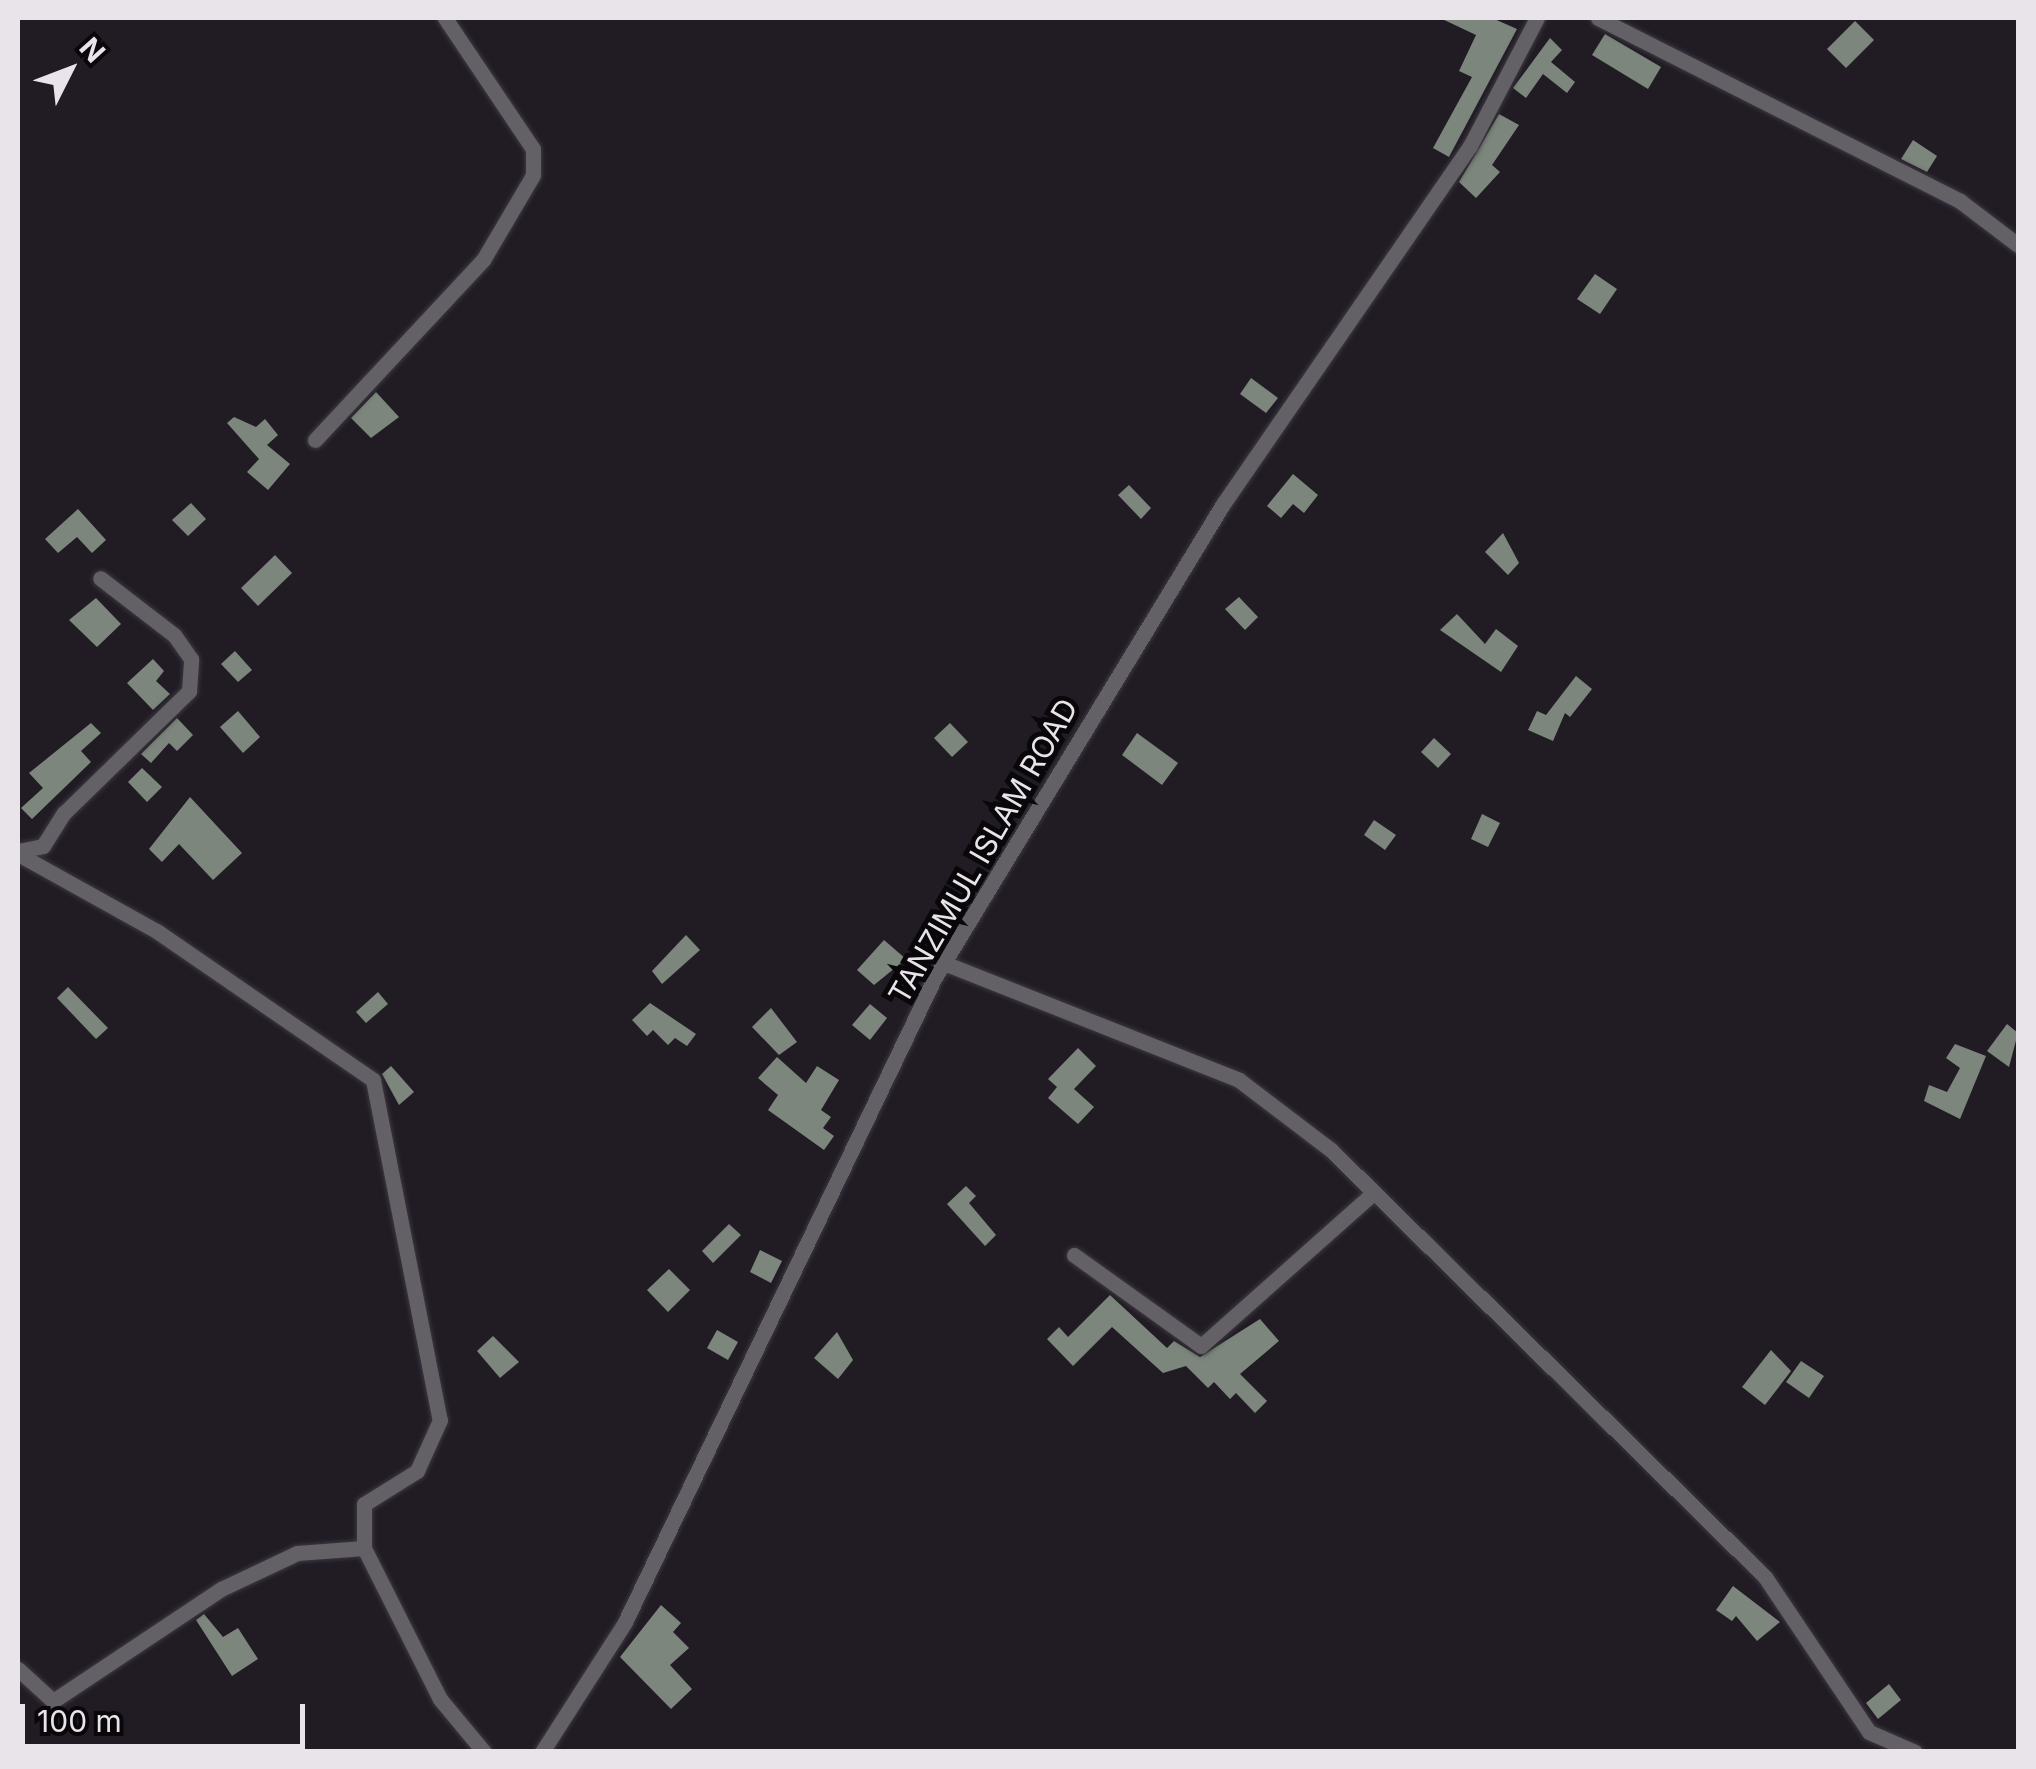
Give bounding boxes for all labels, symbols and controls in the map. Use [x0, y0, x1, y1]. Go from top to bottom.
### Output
north arrow [20, 20, 120, 120]
text: N [73, 31, 112, 69]
street label: TANZIMUL ISLAM ROAD [881, 692, 1085, 1010]
scale bar [25, 1684, 310, 1746]
text: 100 m [37, 1703, 122, 1739]

